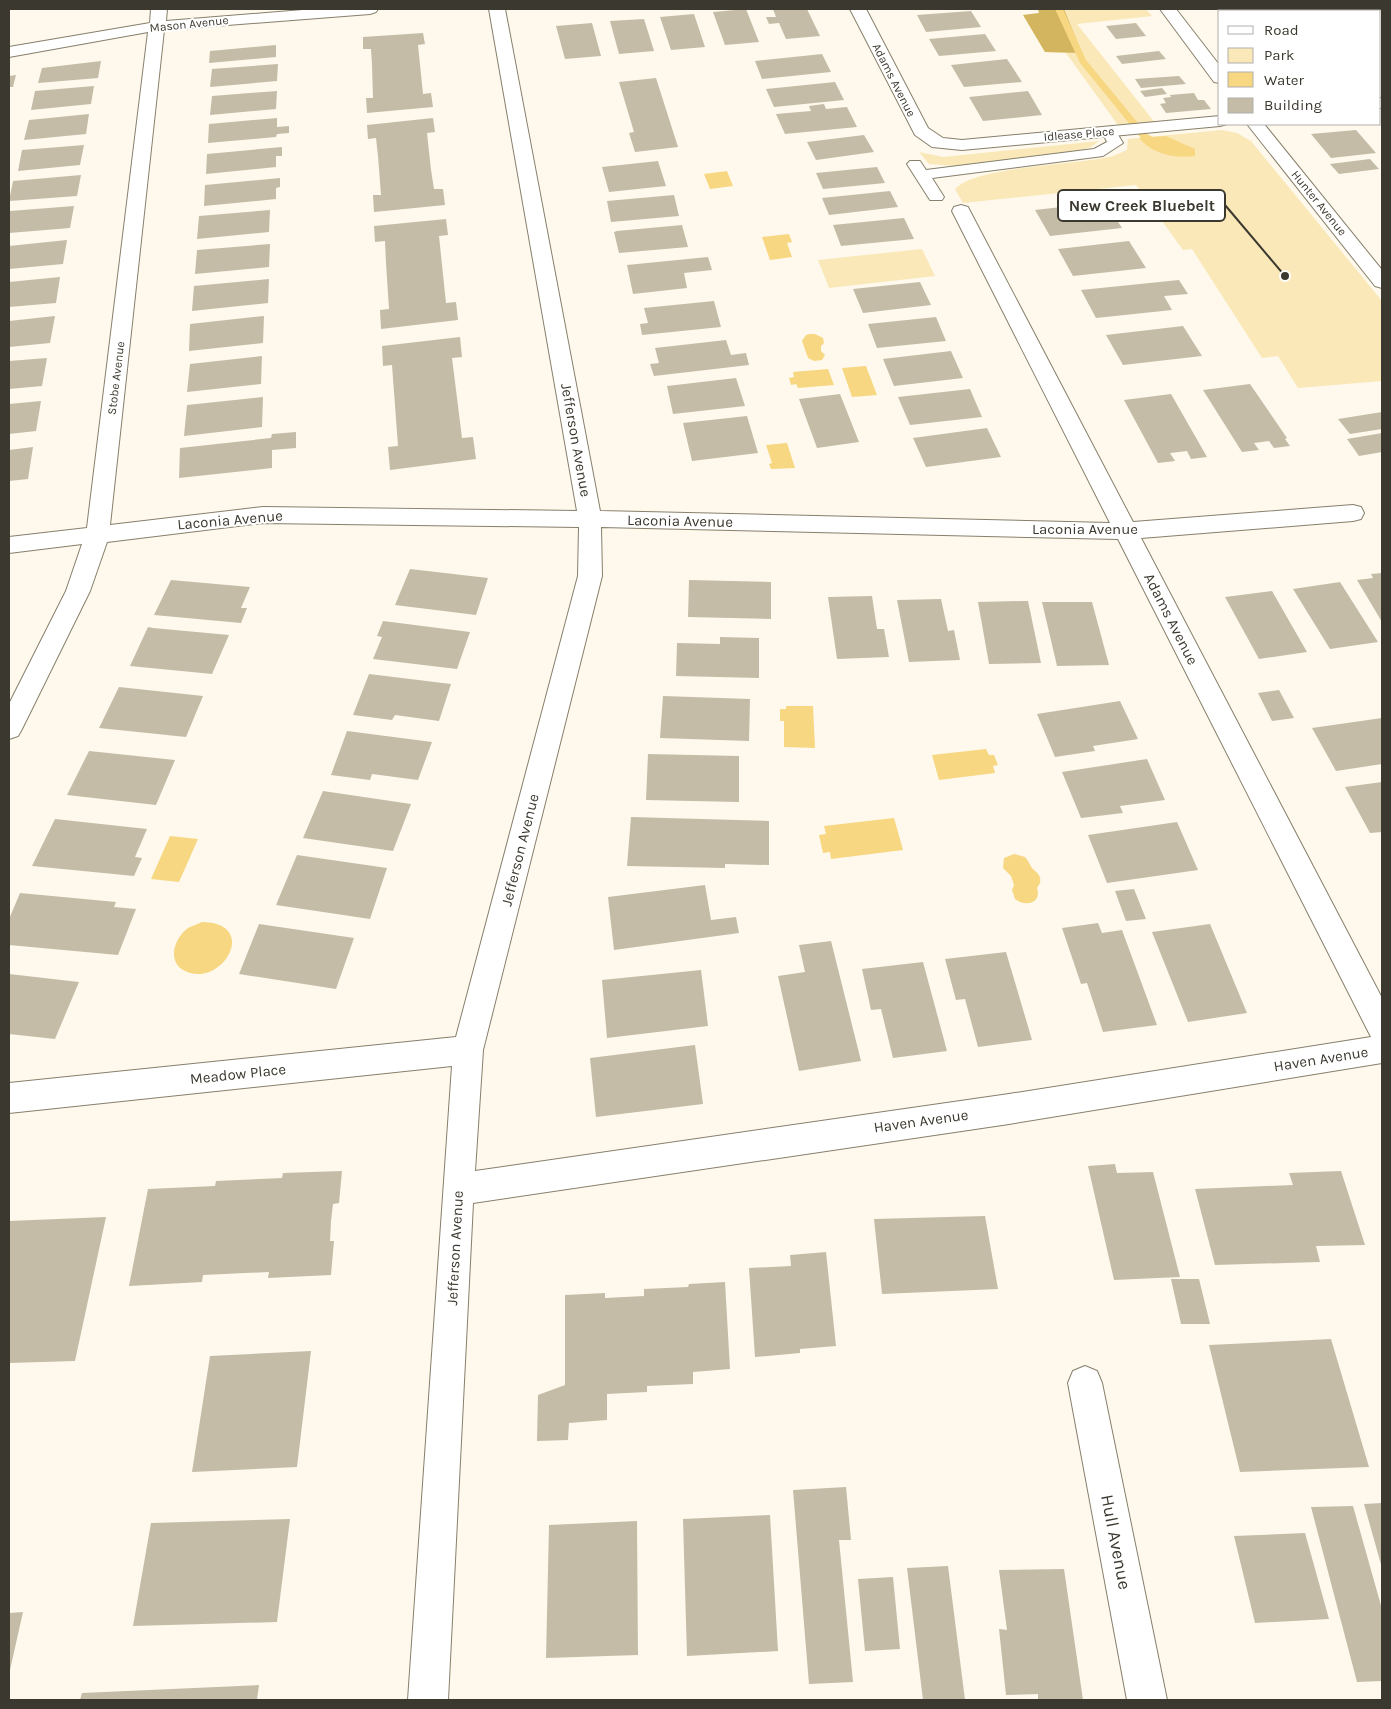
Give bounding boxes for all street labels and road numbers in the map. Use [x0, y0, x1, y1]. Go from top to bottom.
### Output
street label: Mason Avenue [149, 13, 229, 35]
street label: Adams Avenue [869, 41, 919, 119]
street label: Idlease Place [1043, 124, 1115, 144]
street label: Hunter Avenue [1288, 168, 1350, 238]
street label: Stobe Avenue [105, 340, 127, 416]
street label: Jefferson Avenue [557, 382, 595, 498]
street label: Laconia Avenue [176, 506, 284, 534]
street label: Laconia Avenue [627, 511, 733, 531]
street label: Laconia Avenue [1032, 520, 1138, 538]
street label: Adams Avenue [1140, 570, 1202, 668]
street label: Jefferson Avenue [497, 792, 543, 908]
street label: Haven Avenue [1272, 1043, 1370, 1075]
street label: Meadow Place [189, 1060, 287, 1088]
street label: Haven Avenue [872, 1105, 970, 1137]
street label: Jefferson Avenue [443, 1190, 467, 1306]
street label: Hull Avenue [1096, 1493, 1136, 1591]

